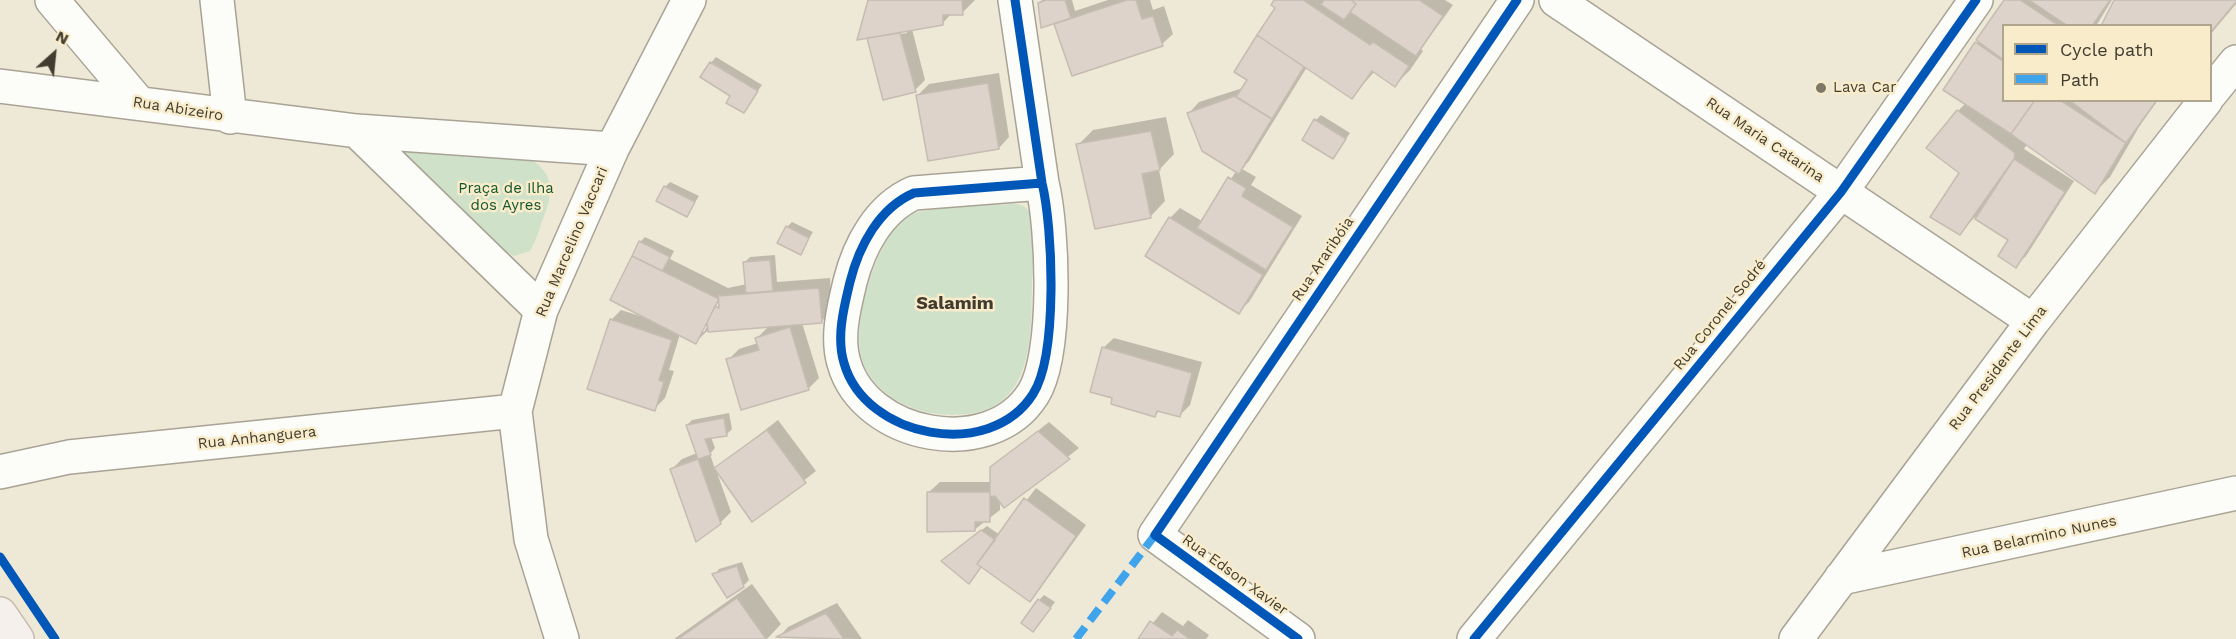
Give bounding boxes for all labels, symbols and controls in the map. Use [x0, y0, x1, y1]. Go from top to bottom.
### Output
north arrow [24, 24, 84, 84]
legend [2002, 24, 2212, 102]
text: N [53, 26, 72, 49]
text: Cycle path [2060, 39, 2154, 60]
text: Path [2060, 69, 2100, 90]
place label: Lava Car [1833, 79, 1896, 97]
marker: Lava Car [1814, 81, 1828, 95]
street label: Rua Abizeiro [131, 93, 225, 125]
street label: Rua Maria Catarina [1702, 94, 1828, 186]
street label: Rua Marcelino Vaccari [532, 164, 612, 320]
park label: Praça de Ilha dos Ayres [458, 180, 554, 215]
street label: Rua Araribóia [1288, 213, 1358, 305]
street label: Rua Coronel Sodré [1670, 256, 1770, 374]
district label: Salamim [916, 293, 994, 315]
street label: Rua Presidente Lima [1945, 302, 2051, 434]
street label: Rua Anhanguera [197, 423, 317, 453]
street label: Rua Belarmino Nunes [1960, 512, 2118, 562]
street label: Rua Edson Xavier [1179, 531, 1291, 619]

